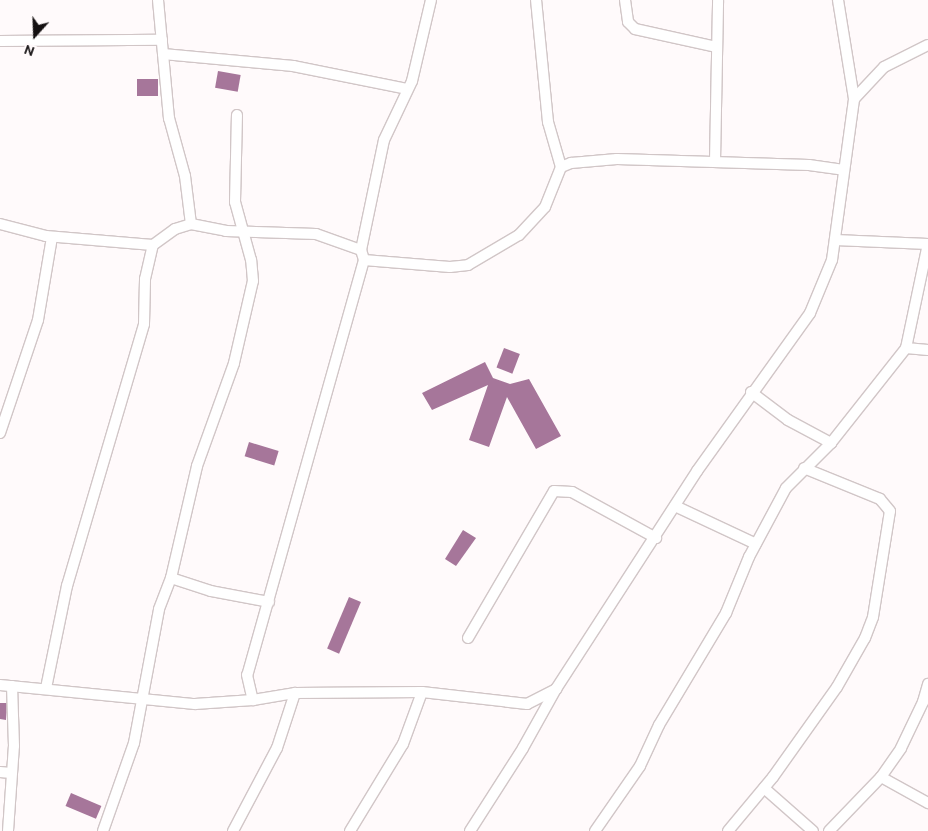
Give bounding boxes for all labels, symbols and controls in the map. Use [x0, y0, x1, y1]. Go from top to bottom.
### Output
north arrow [10, 10, 60, 60]
text: N [22, 40, 37, 59]

